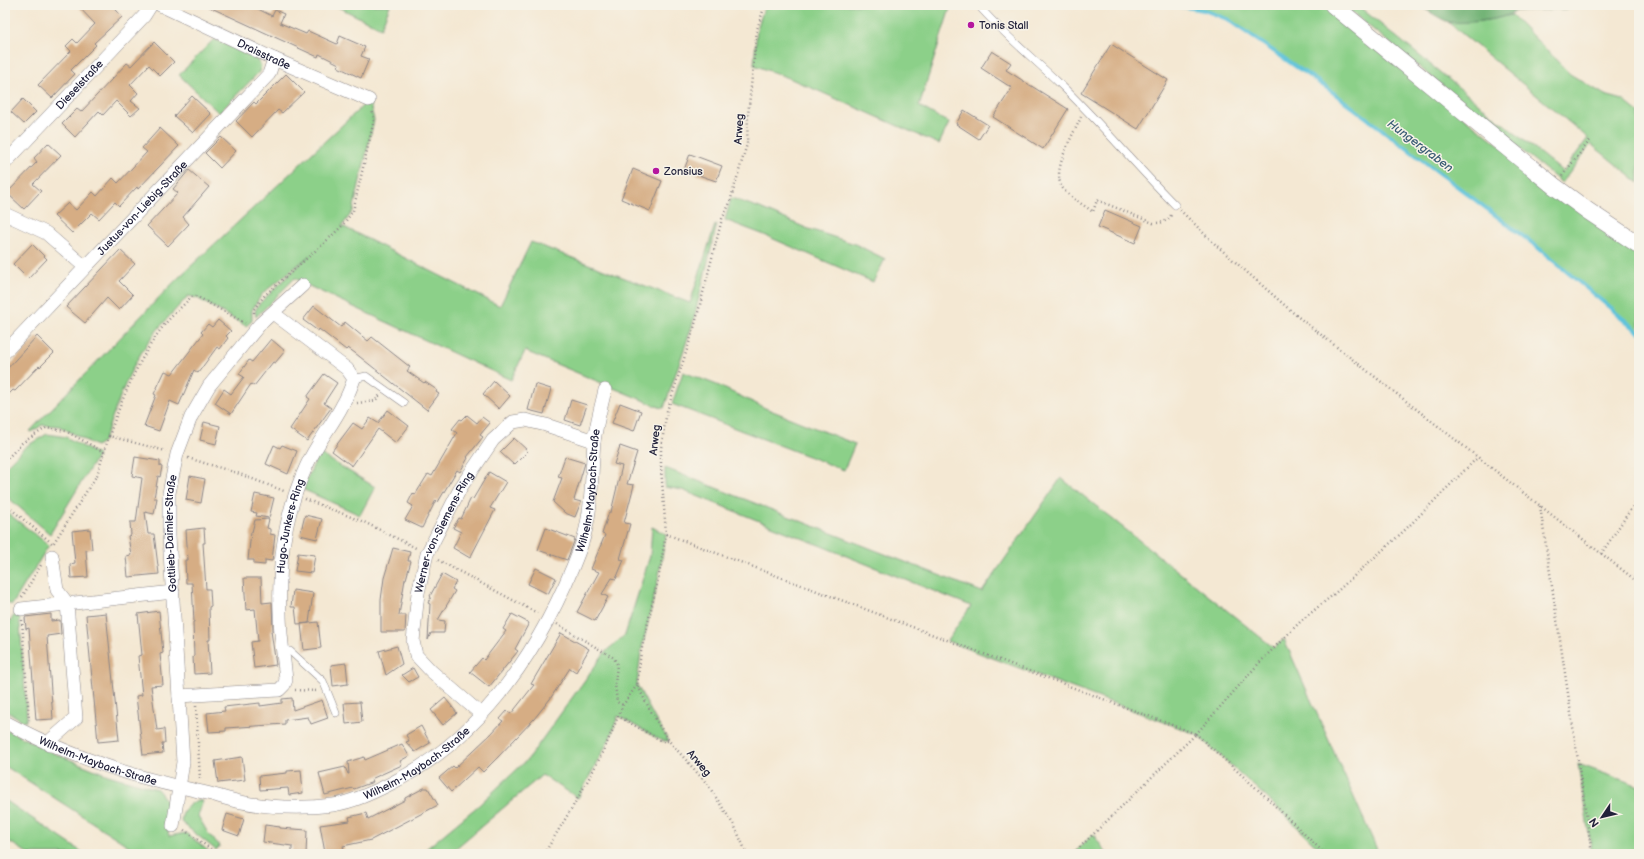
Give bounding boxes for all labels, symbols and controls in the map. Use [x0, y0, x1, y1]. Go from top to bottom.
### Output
place label: Tonis Stall [979, 19, 1029, 32]
marker: Tonis Stall [966, 20, 976, 30]
street label: Draisstraße [235, 36, 293, 72]
street label: Dieselstraße [53, 57, 106, 112]
street label: Arweg [731, 113, 747, 145]
water label: Hungergraben [1384, 116, 1456, 176]
street label: Justus-von-Liebig-Straße [94, 157, 190, 258]
place label: Zonsius [663, 165, 703, 178]
marker: Zonsius [651, 166, 661, 176]
street label: Arweg [647, 424, 663, 456]
street label: Wilhelm-Maybach-Straße [573, 427, 602, 554]
street label: Werner-von-Siemens-Ring [412, 469, 476, 594]
street label: Gottlieb-Daimler-Straße [162, 473, 179, 593]
street label: Hugo-Junkers-Ring [274, 477, 307, 574]
street label: Wilhelm-Maybach-Straße [361, 724, 473, 802]
street label: Wilhelm-Maybach-Straße [37, 733, 159, 788]
street label: Arweg [684, 747, 714, 779]
north arrow [1582, 797, 1622, 837]
text: N [1587, 815, 1602, 830]

